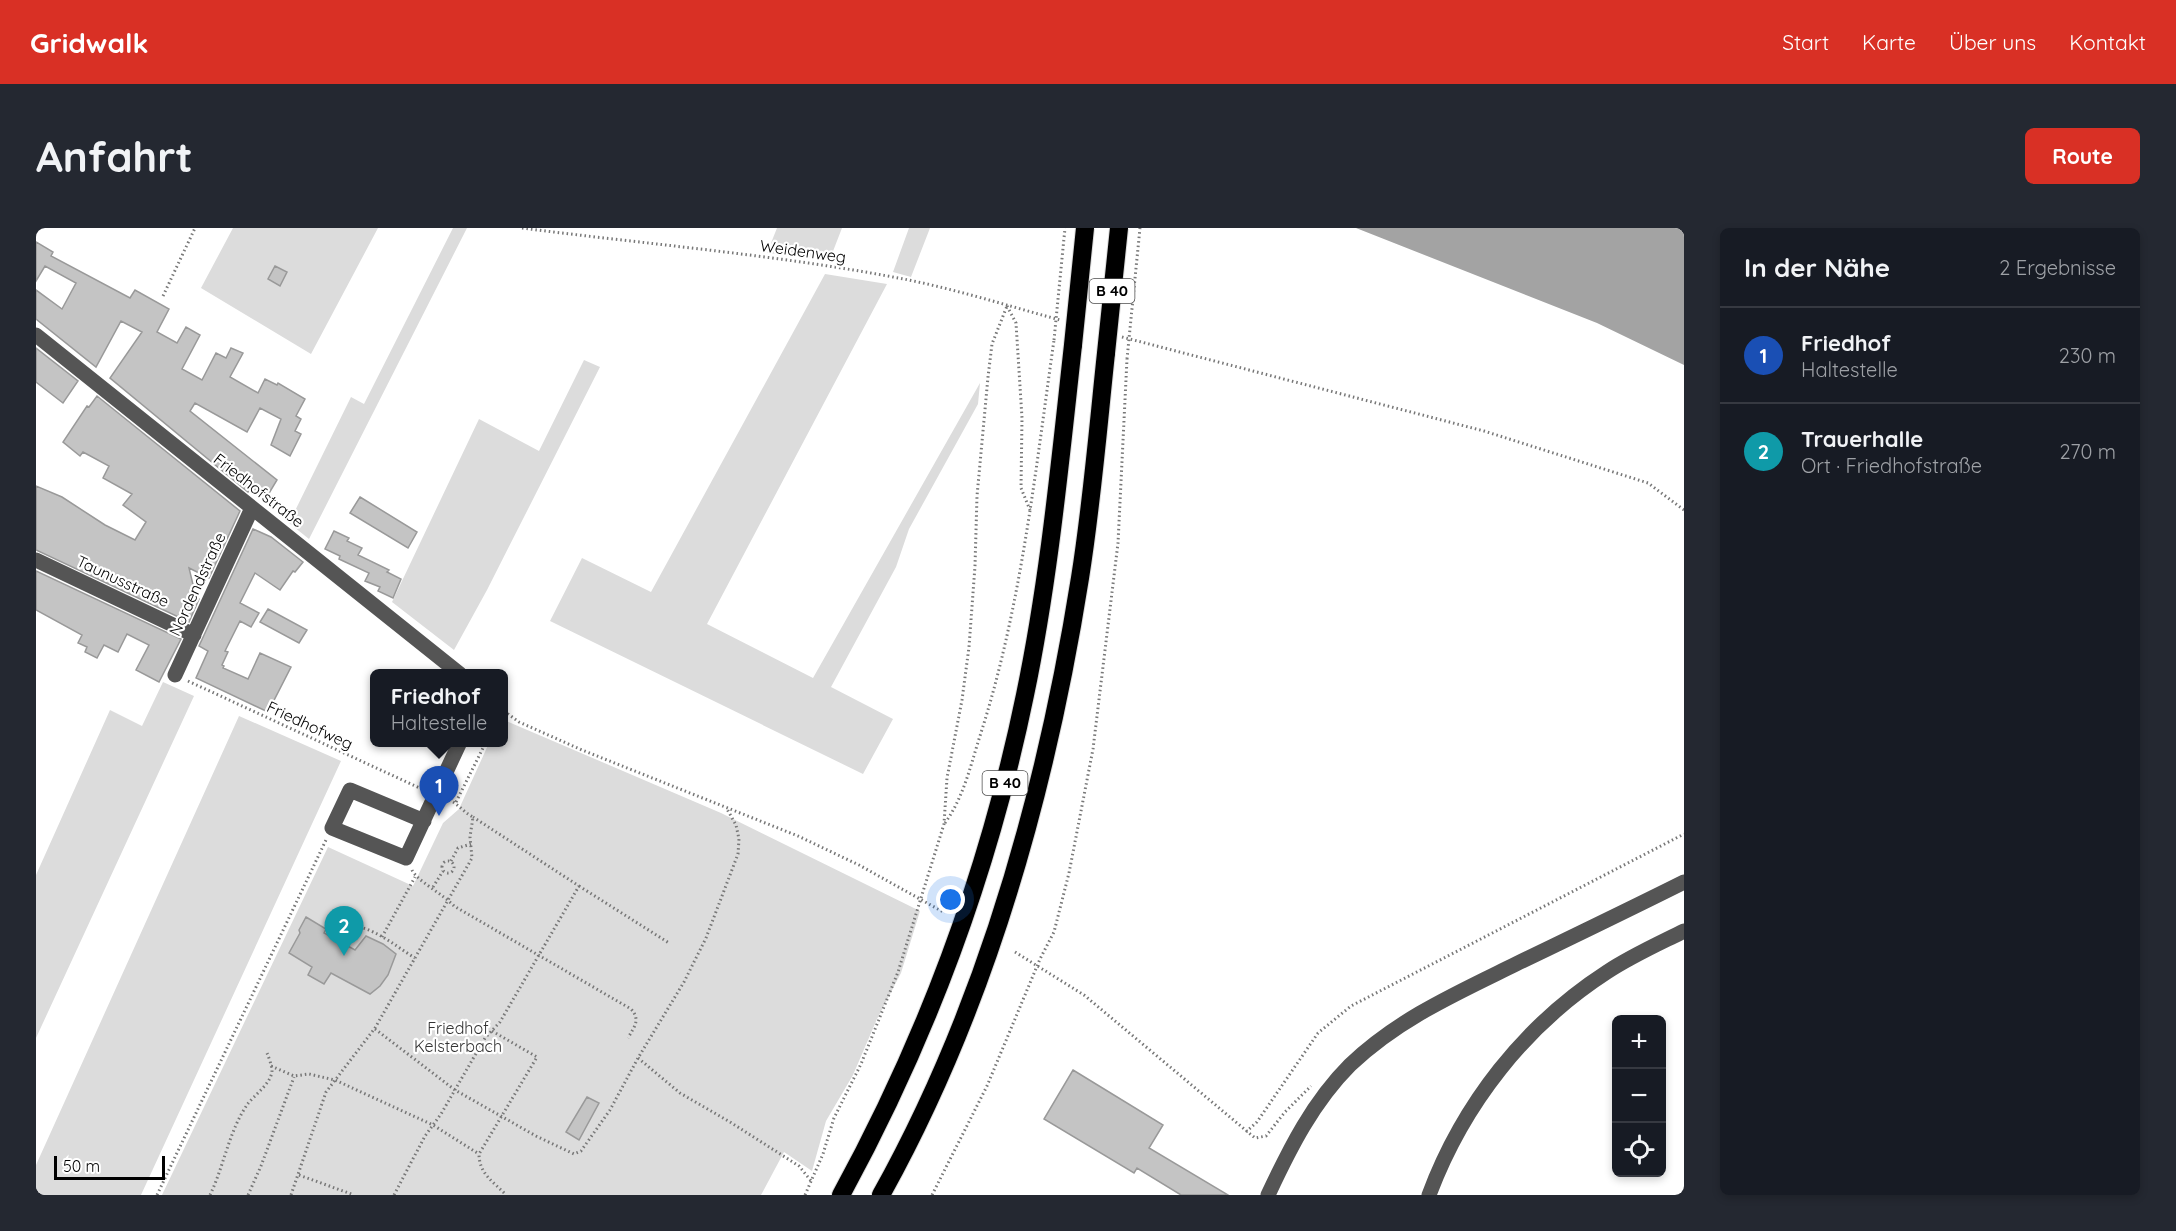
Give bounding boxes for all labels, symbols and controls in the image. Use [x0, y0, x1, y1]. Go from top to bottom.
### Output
text: Gridwalk [30, 25, 149, 60]
text: Start [1782, 29, 1829, 55]
text: Karte [1862, 29, 1916, 55]
text: Über uns [1949, 29, 2036, 55]
text: Kontakt [2069, 29, 2146, 55]
button: Route [2025, 128, 2140, 184]
text: Anfahrt [36, 130, 193, 183]
street label: Weidenweg [759, 235, 847, 267]
text: In der Nähe [1744, 251, 1890, 284]
text: 2 Ergebnisse [1999, 255, 2116, 280]
road number: B 40 [1090, 279, 1134, 303]
text: Friedhof [1801, 329, 1891, 357]
text: 1 [1760, 343, 1767, 368]
text: 230 m [2059, 343, 2116, 368]
text: Haltestelle [1801, 357, 1898, 382]
text: Trauerhalle [1801, 425, 1923, 453]
text: 2 [1758, 439, 1769, 464]
text: 270 m [2059, 439, 2116, 464]
street label: Friedhofstraße [210, 449, 308, 531]
text: Ort · Friedhofstraße [1801, 453, 1982, 478]
street label: Nordendstraße [164, 529, 230, 639]
street label: Taunusstraße [74, 551, 172, 611]
popup [370, 669, 508, 747]
text: Friedhof [391, 682, 481, 710]
street label: Friedhofweg [264, 696, 356, 754]
text: Haltestelle [391, 710, 487, 735]
pin: 1 [420, 766, 458, 816]
road number: B 40 [982, 771, 1028, 795]
your location [936, 885, 965, 914]
pin: 2 [324, 906, 364, 956]
map controls [1612, 1015, 1666, 1177]
button: + [1612, 1015, 1666, 1069]
park label: Friedhof Kelsterbach [414, 1018, 502, 1056]
button: − [1612, 1069, 1666, 1123]
button: locate [1612, 1123, 1666, 1177]
scale bar [54, 1153, 165, 1180]
text: 50 m [63, 1156, 100, 1176]

